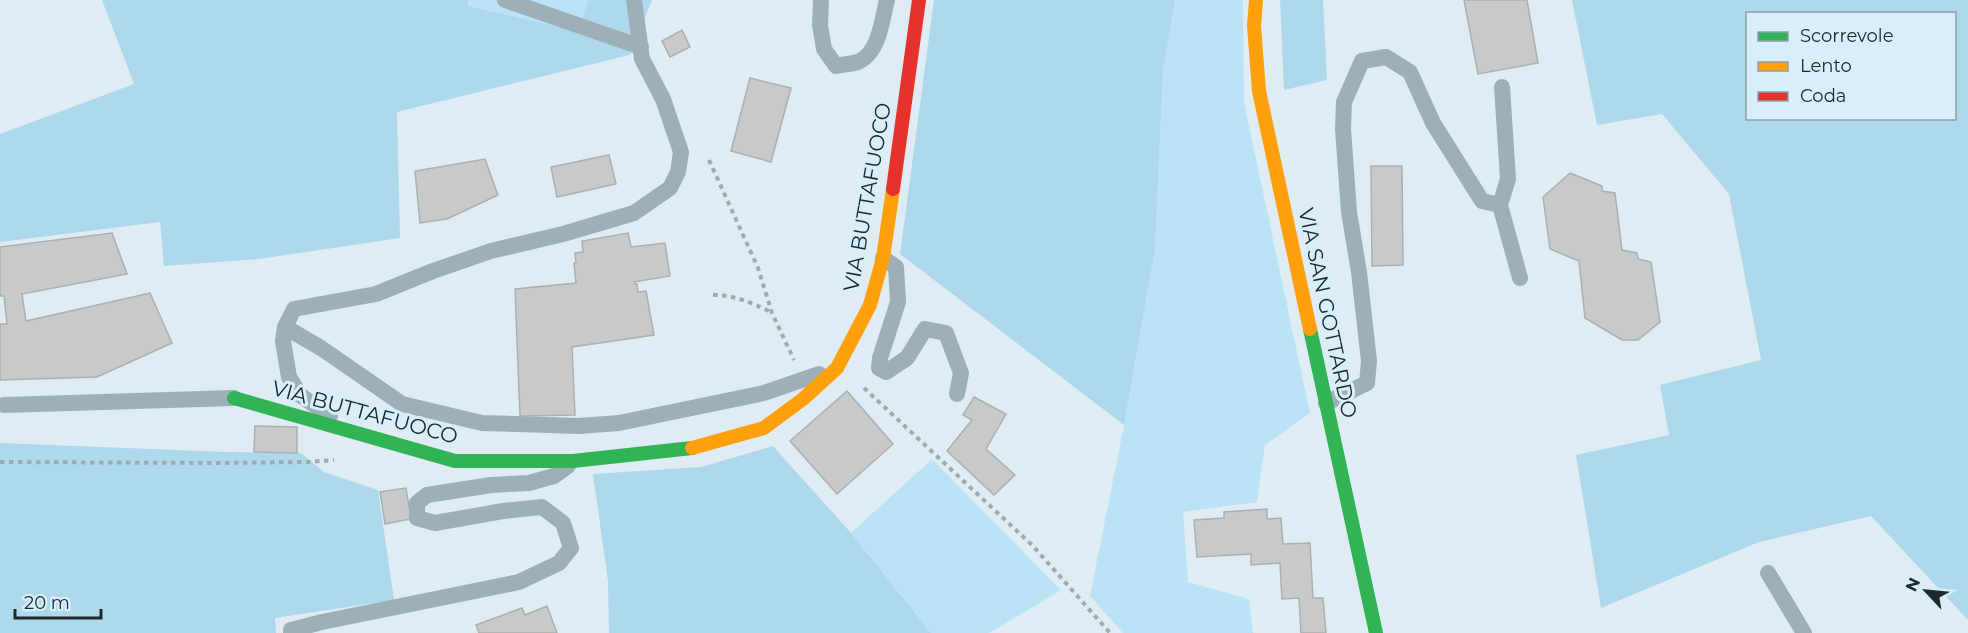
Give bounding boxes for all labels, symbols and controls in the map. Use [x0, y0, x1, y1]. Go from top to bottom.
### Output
legend [1746, 12, 1956, 120]
text: Scorrevole [1800, 25, 1894, 47]
text: Lento [1800, 55, 1852, 77]
text: Coda [1800, 85, 1846, 107]
street label: VIA BUTTAFUOCO [838, 101, 896, 293]
street label: VIA SAN GOTTARDO [1294, 206, 1362, 420]
street label: VIA BUTTAFUOCO [269, 375, 461, 449]
north arrow [1896, 561, 1956, 621]
text: N [1902, 575, 1924, 595]
scale bar [15, 582, 100, 620]
text: 20 m [24, 592, 70, 614]

